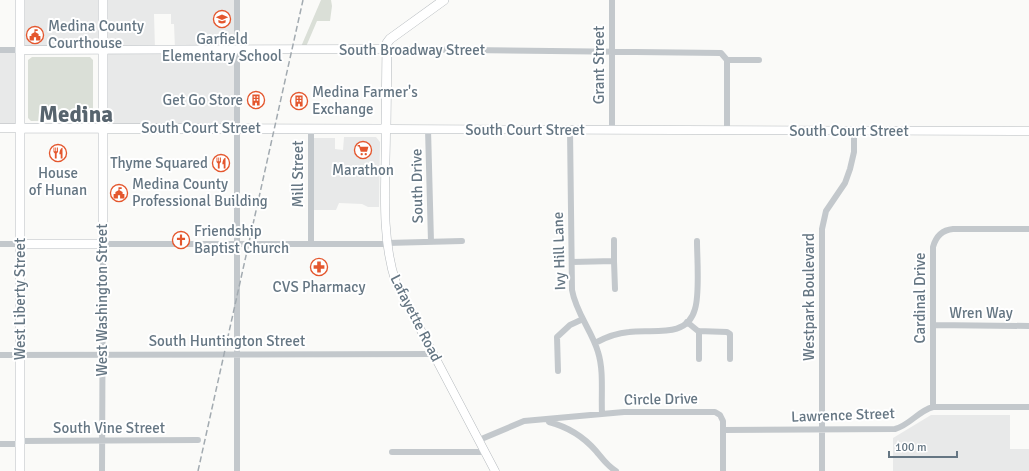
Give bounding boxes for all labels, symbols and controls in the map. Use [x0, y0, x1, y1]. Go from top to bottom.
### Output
school or university icon: Garfield Elementary School [212, 9, 232, 29]
place label: Medina County Courthouse [48, 17, 144, 52]
public building icon: Medina County Courthouse [25, 25, 45, 45]
street label: Grant Street [590, 26, 608, 104]
place label: Garfield Elementary School [162, 30, 282, 65]
street label: South Broadway Street [339, 41, 485, 59]
place label: Medina Farmer's Exchange [312, 83, 418, 118]
building icon: Get Go Store [246, 90, 266, 110]
place label: Get Go Store [163, 91, 243, 109]
building icon: Medina Farmer's Exchange [289, 91, 309, 111]
district label: Medina [39, 100, 113, 129]
street label: South Court Street [141, 119, 261, 137]
street label: South Court Street [465, 121, 585, 139]
street label: South Court Street [789, 122, 909, 140]
street label: Mill Street [289, 140, 307, 208]
supermarket icon: Marathon [353, 140, 373, 160]
restaurant icon: House of Hunan [48, 143, 68, 163]
street label: South Drive [407, 149, 427, 223]
restaurant icon: Thyme Squared [211, 153, 231, 173]
place label: Thyme Squared [110, 154, 208, 172]
place label: Marathon [332, 161, 394, 179]
place label: House of Hunan [29, 164, 87, 199]
place label: Medina County Professional Building [132, 175, 268, 210]
public building icon: Medina County Professional Building [109, 183, 129, 203]
street label: Ivy Hill Lane [549, 211, 569, 291]
place label: Friendship Baptist Church [194, 222, 289, 257]
street label: West Washington Street [93, 224, 111, 376]
church icon: Friendship Baptist Church [171, 230, 191, 250]
street label: Westpark Boulevard [800, 233, 818, 361]
street label: West Liberty Street [11, 238, 29, 360]
street label: Cardinal Drive [911, 253, 929, 343]
pharmacy icon: CVS Pharmacy [309, 257, 329, 277]
street label: Lafayette Road [386, 271, 446, 365]
place label: CVS Pharmacy [273, 278, 365, 296]
street label: Wren Way [949, 304, 1013, 322]
street label: South Huntington Street [149, 332, 305, 350]
street label: Circle Drive [624, 389, 698, 409]
street label: Lawrence Street [791, 404, 895, 426]
street label: South Vine Street [53, 419, 165, 437]
scale bar [889, 433, 957, 459]
text: 100 m [895, 440, 927, 455]

